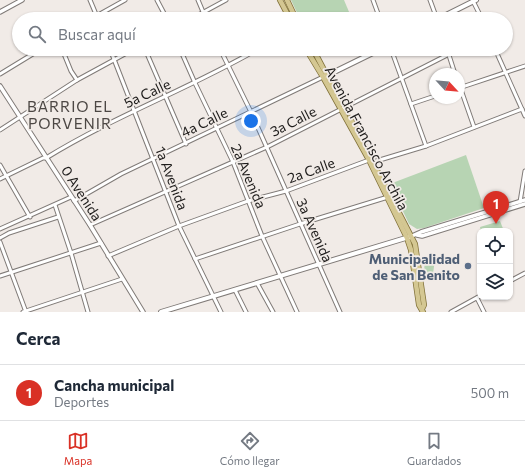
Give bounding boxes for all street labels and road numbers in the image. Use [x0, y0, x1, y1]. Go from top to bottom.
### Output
street label: Avenida Francisco Archila [322, 63, 412, 213]
street label: 5a Calle [121, 75, 173, 111]
street label: 3a Calle [267, 102, 319, 140]
street label: 4a Calle [178, 103, 230, 141]
street label: 2a Avenida [228, 141, 270, 211]
street label: 1a Avenida [152, 144, 192, 212]
street label: 2a Calle [285, 154, 337, 186]
street label: 0 Avenida [58, 162, 106, 224]
street label: 3a Avenida [293, 195, 337, 265]

